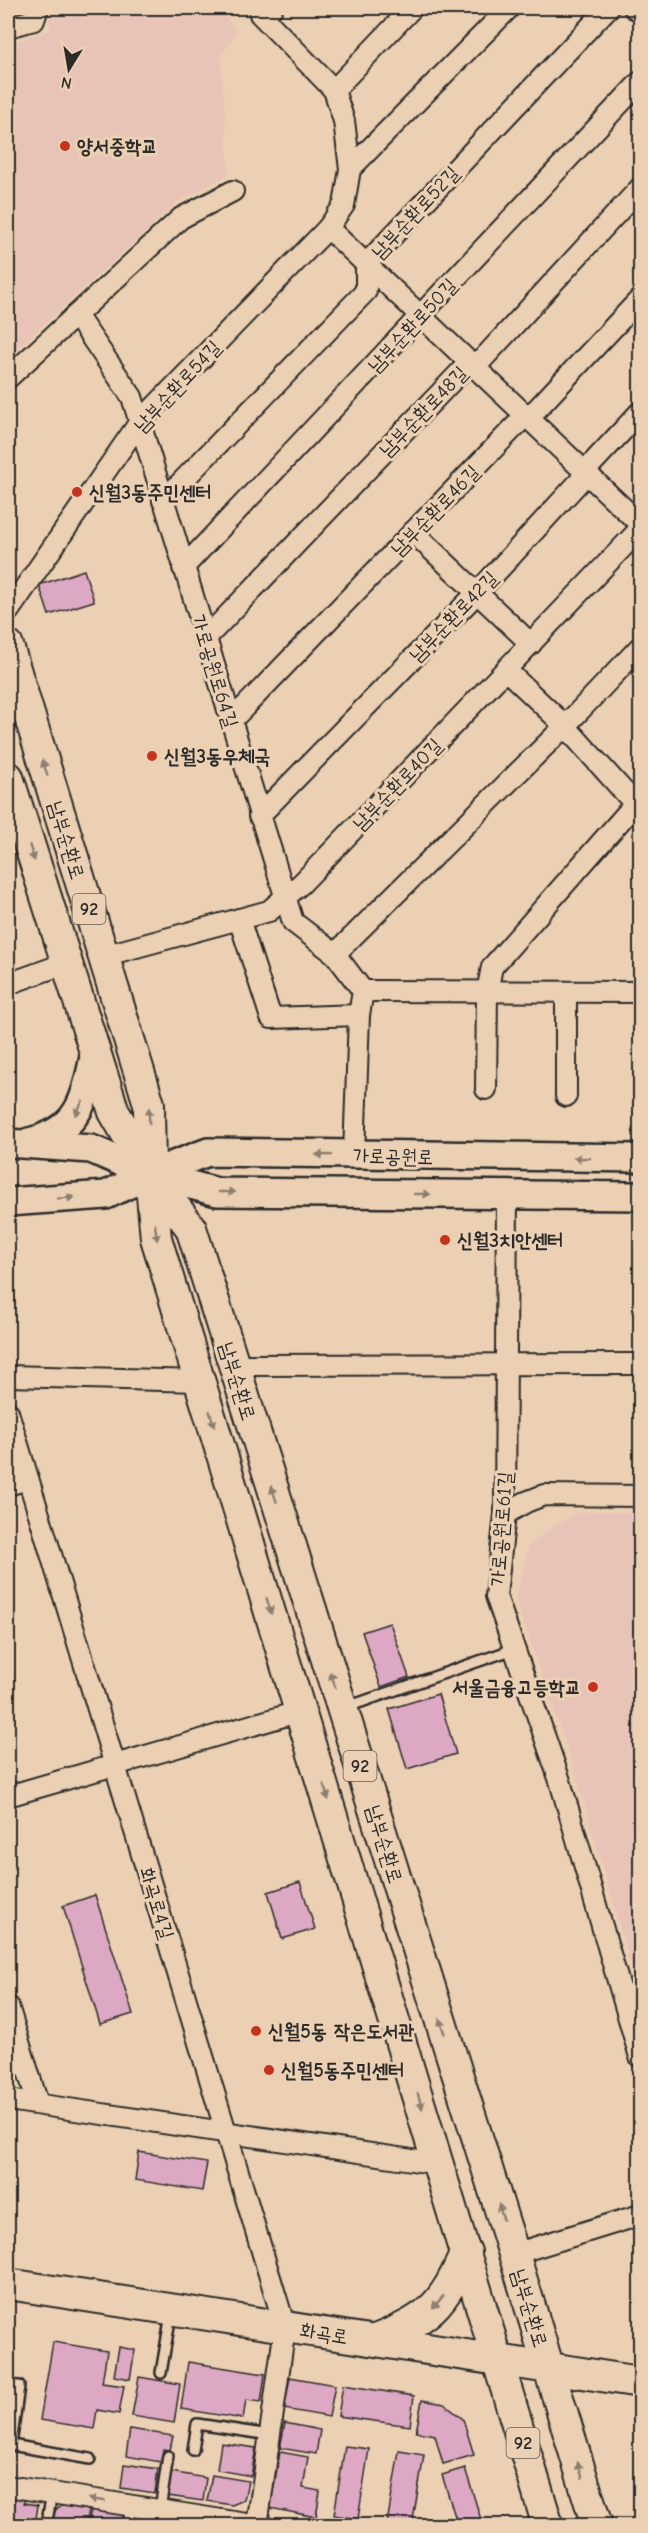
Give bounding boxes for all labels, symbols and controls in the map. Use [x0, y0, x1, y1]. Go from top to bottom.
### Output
north arrow [39, 39, 99, 99]
text: N [59, 73, 73, 93]
place label: 양서중학교 [77, 135, 157, 158]
marker: 양서중학교 [58, 139, 72, 153]
street label: 남부순환로52길 [367, 161, 464, 263]
street label: 남부순환로50길 [363, 274, 462, 377]
street label: 남부순환로54길 [129, 336, 226, 437]
street label: 남부순환로48길 [375, 361, 472, 461]
street label: 남부순환로46길 [386, 460, 484, 560]
place label: 신월3동주민센터 [89, 481, 212, 504]
marker: 신월3동주민센터 [70, 485, 84, 499]
street label: 남부순환로42길 [405, 566, 502, 666]
street label: 가로공원로64길 [186, 612, 243, 730]
street label: 남부순환로40길 [348, 734, 447, 835]
place label: 신월3동우체국 [164, 745, 270, 768]
marker: 신월3동우체국 [145, 749, 159, 763]
one-way arrow [40, 759, 49, 777]
street label: 남부순환로 [44, 798, 89, 882]
one-way arrow [27, 844, 37, 862]
road number: 92 [72, 894, 106, 924]
one-way arrow [74, 1100, 84, 1117]
one-way arrow [144, 1106, 154, 1125]
street label: 가로공원로 [353, 1144, 433, 1169]
one-way arrow [315, 1150, 334, 1159]
one-way arrow [573, 1153, 592, 1163]
one-way arrow [218, 1187, 237, 1197]
one-way arrow [413, 1189, 432, 1198]
one-way arrow [56, 1193, 75, 1202]
one-way arrow [152, 1223, 161, 1242]
place label: 신월3치안센터 [457, 1229, 563, 1252]
marker: 신월3치안센터 [438, 1233, 452, 1247]
street label: 남부순환로 [215, 1339, 260, 1423]
one-way arrow [207, 1410, 217, 1428]
street label: 가로공원로61길 [486, 1471, 517, 1587]
one-way arrow [269, 1485, 278, 1503]
one-way arrow [265, 1597, 274, 1615]
one-way arrow [328, 1671, 337, 1689]
place label: 서울금융고등학교 [452, 1676, 581, 1699]
marker: 서울금융고등학교 [586, 1680, 600, 1694]
road number: 92 [344, 1751, 376, 1781]
one-way arrow [321, 1783, 331, 1801]
street label: 남부순환로 [362, 1802, 407, 1886]
street label: 화곡로4길 [135, 1864, 178, 1942]
one-way arrow [437, 2017, 446, 2035]
place label: 신월5동 작은도서관 [268, 2020, 415, 2043]
marker: 신월5동 작은도서관 [249, 2024, 263, 2038]
place label: 신월5동주민센터 [281, 2059, 404, 2082]
marker: 신월5동주민센터 [262, 2063, 276, 2077]
one-way arrow [416, 2092, 425, 2110]
one-way arrow [496, 2203, 505, 2221]
street label: 남부순환로 [507, 2266, 552, 2350]
one-way arrow [431, 2295, 445, 2310]
street label: 화곡로 [298, 2318, 350, 2349]
road number: 92 [506, 2428, 540, 2458]
one-way arrow [575, 2461, 584, 2479]
one-way arrow [87, 2495, 106, 2504]

